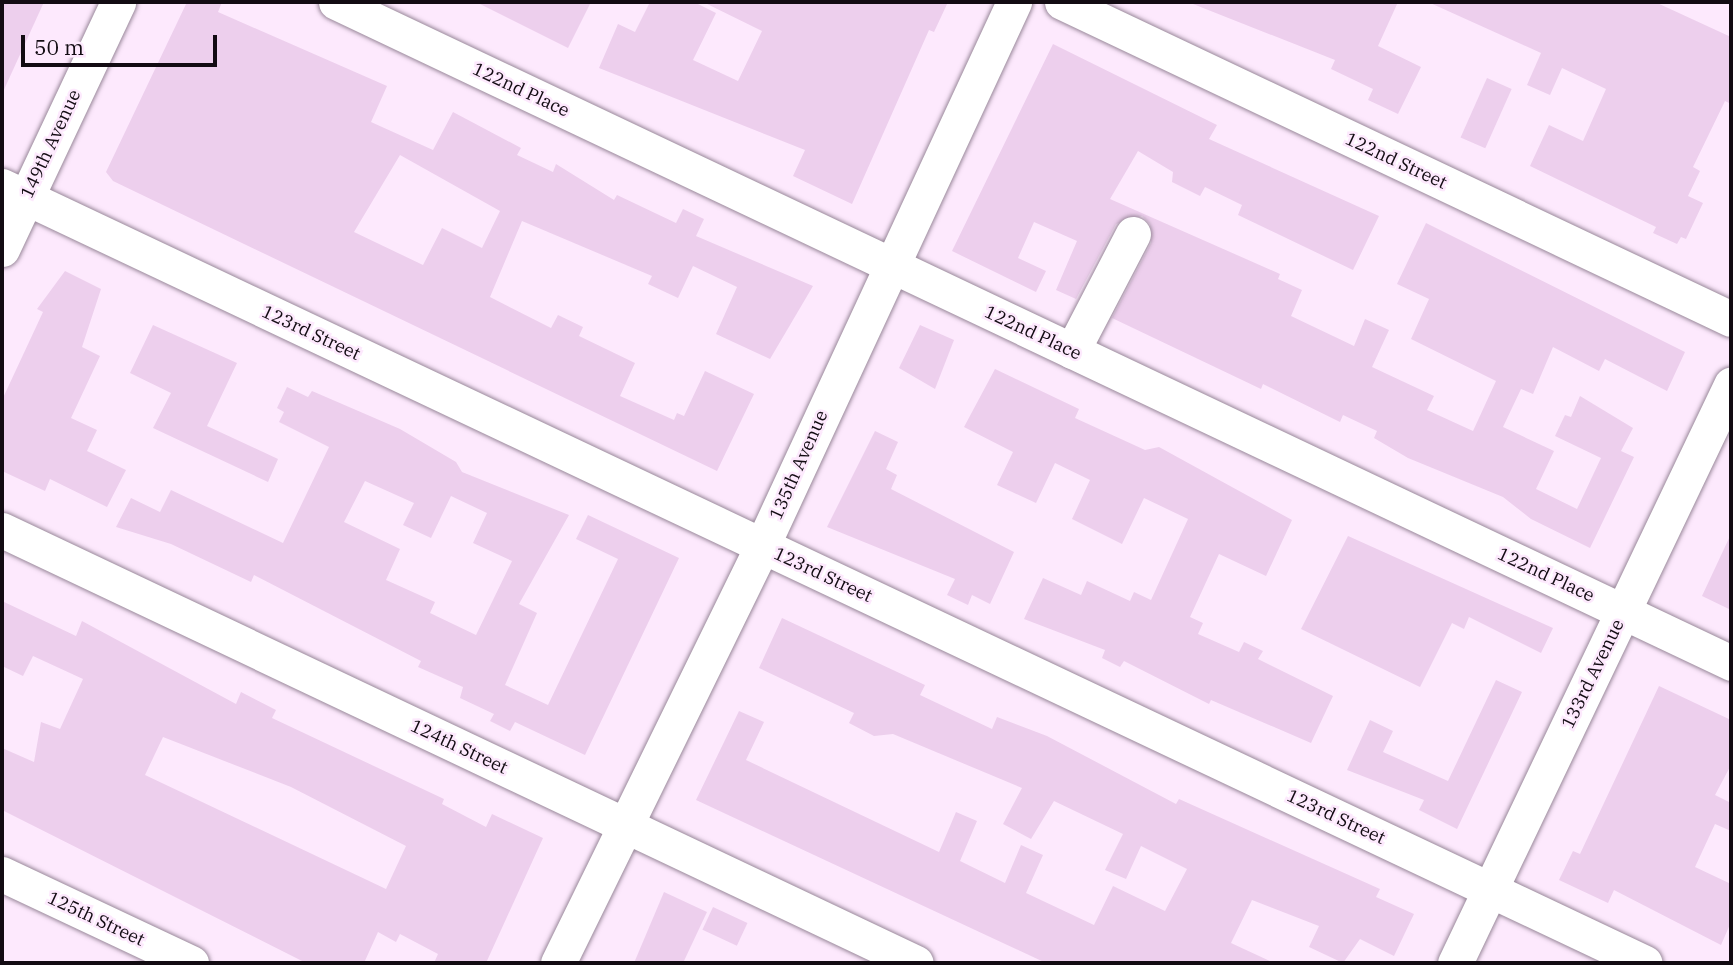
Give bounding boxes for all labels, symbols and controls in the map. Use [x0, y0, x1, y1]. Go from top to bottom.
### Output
scale bar [24, 21, 220, 65]
text: 50 m [34, 33, 84, 61]
street label: 122nd Place [469, 58, 573, 122]
street label: 149th Avenue [16, 86, 86, 202]
street label: 122nd Street [1342, 128, 1450, 194]
street label: 123rd Street [258, 301, 364, 365]
street label: 122nd Place [981, 301, 1085, 365]
street label: 135th Avenue [765, 407, 833, 523]
street label: 123rd Street [770, 543, 876, 607]
street label: 122nd Place [1494, 543, 1598, 607]
street label: 133rd Avenue [1557, 616, 1629, 732]
street label: 124th Street [407, 715, 511, 779]
street label: 123rd Street [1283, 785, 1389, 849]
street label: 125th Street [44, 887, 148, 951]

